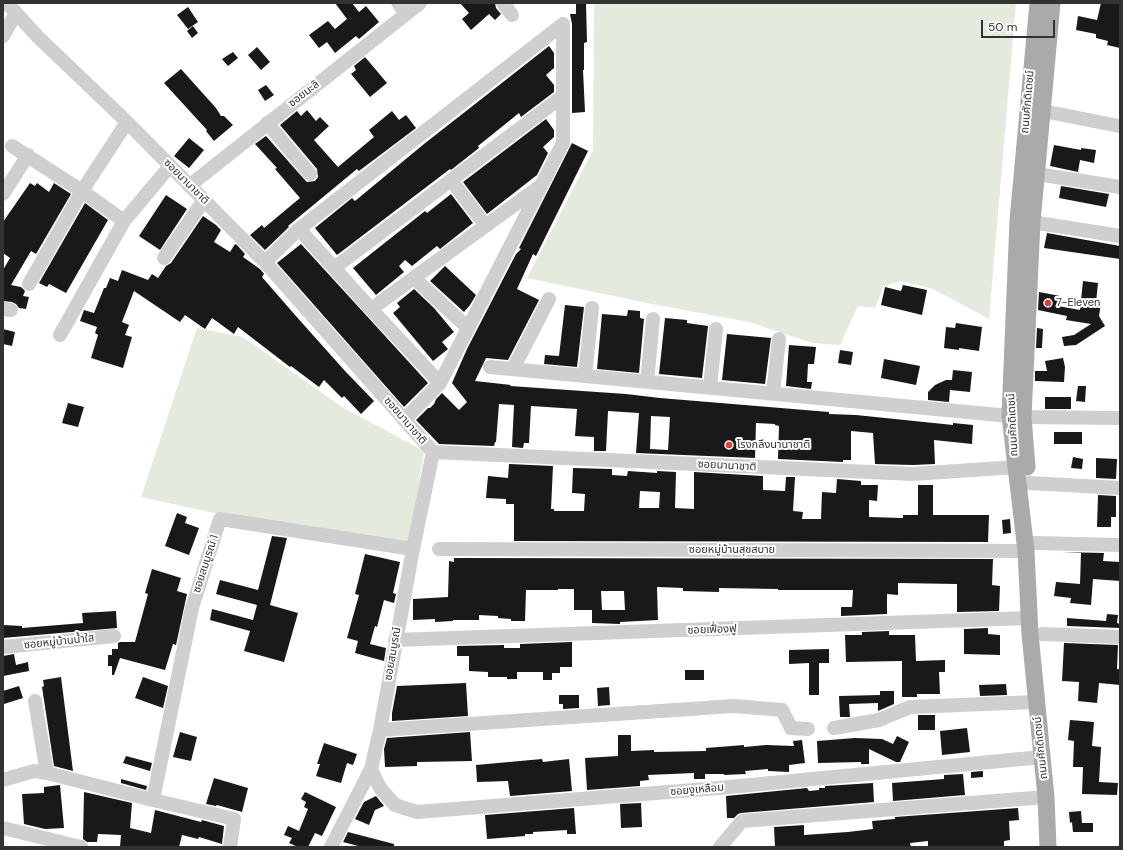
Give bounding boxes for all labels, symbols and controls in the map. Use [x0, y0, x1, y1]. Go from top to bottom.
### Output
scale bar [983, 12, 1057, 38]
text: 50 m [988, 19, 1017, 35]
street label: ถนนศักดิเดชน์ [1019, 70, 1037, 134]
street label: ซอยมะลิ [286, 78, 322, 110]
street label: ซอยนานาชาติ [161, 157, 211, 207]
place label: 7-Eleven [1056, 296, 1100, 310]
marker: 7-Eleven [1043, 298, 1053, 308]
street label: ถนนศักดิเดชน์ [1005, 393, 1021, 457]
street label: ซอยนานาชาติ [381, 394, 429, 448]
place label: โรงกลึงนานาชาติ [737, 438, 810, 452]
marker: โรงกลึงนานาชาติ [724, 440, 734, 450]
street label: ซอยนานาชาติ [697, 458, 757, 474]
street label: ซอยสมบูรณ์ 1 [190, 533, 222, 595]
street label: ซอยหมู่บ้านสุขสบาย [689, 543, 775, 557]
street label: ซอยเฟื่องฟู [687, 623, 737, 637]
street label: ซอยสมบูรณ์ [382, 626, 404, 682]
street label: ซอยหมู่บ้านน้ำใส [23, 632, 95, 652]
street label: ถนนศักดิเดชน์ [1031, 716, 1051, 780]
street label: ซอยงูเหลือม [670, 781, 724, 799]

